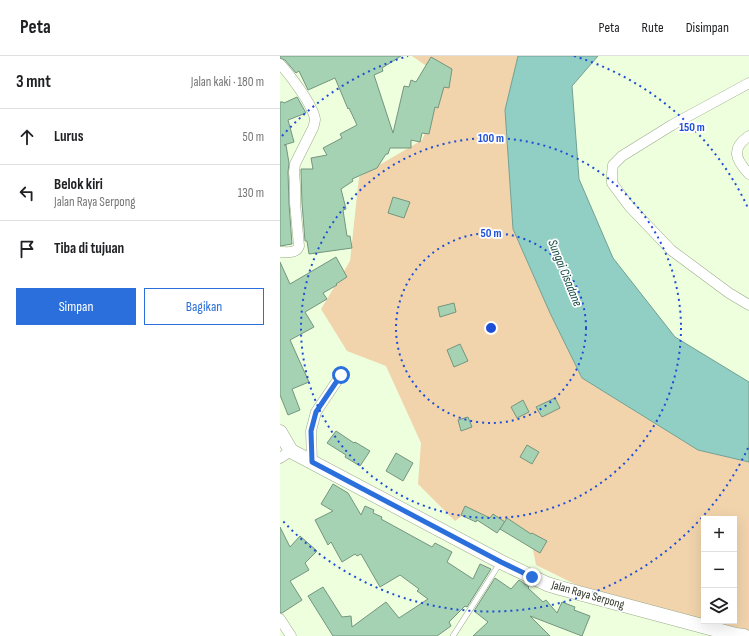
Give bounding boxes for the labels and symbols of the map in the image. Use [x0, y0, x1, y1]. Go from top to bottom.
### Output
text: 150 m [679, 120, 705, 135]
text: 100 m [478, 131, 504, 146]
text: 50 m [481, 226, 501, 241]
water label: Sungai Cisadane [544, 237, 586, 309]
centre of rings [484, 321, 498, 335]
route start [332, 366, 350, 384]
route end [523, 568, 541, 586]
street label: Jalan Raya Serpong [549, 577, 626, 613]

